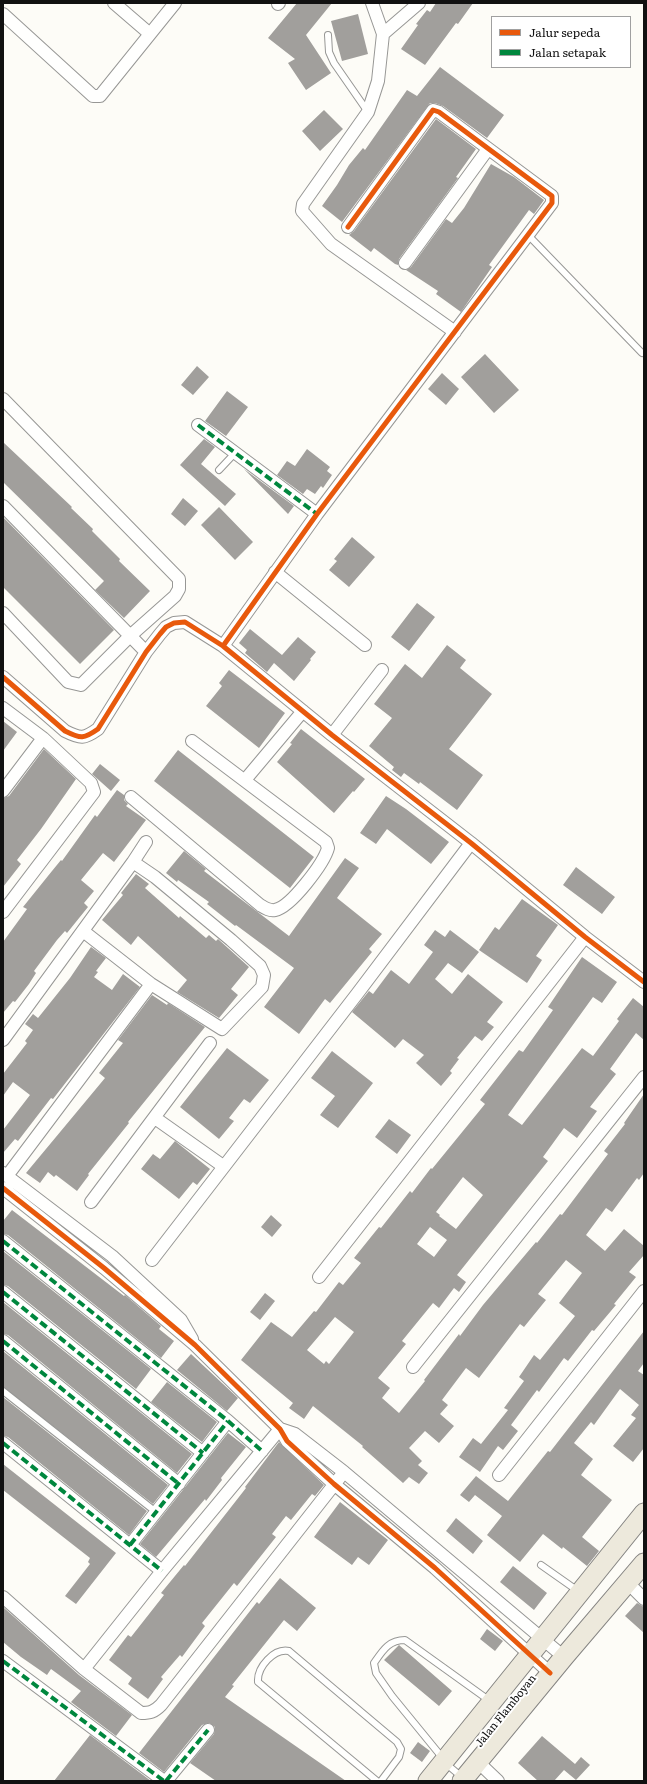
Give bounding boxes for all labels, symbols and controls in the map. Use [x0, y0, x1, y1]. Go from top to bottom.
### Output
legend [491, 16, 631, 68]
text: Jalur sepeda [529, 23, 600, 41]
text: Jalan setapak [529, 43, 606, 61]
street label: Jalan Flamboyan [473, 1672, 539, 1750]

